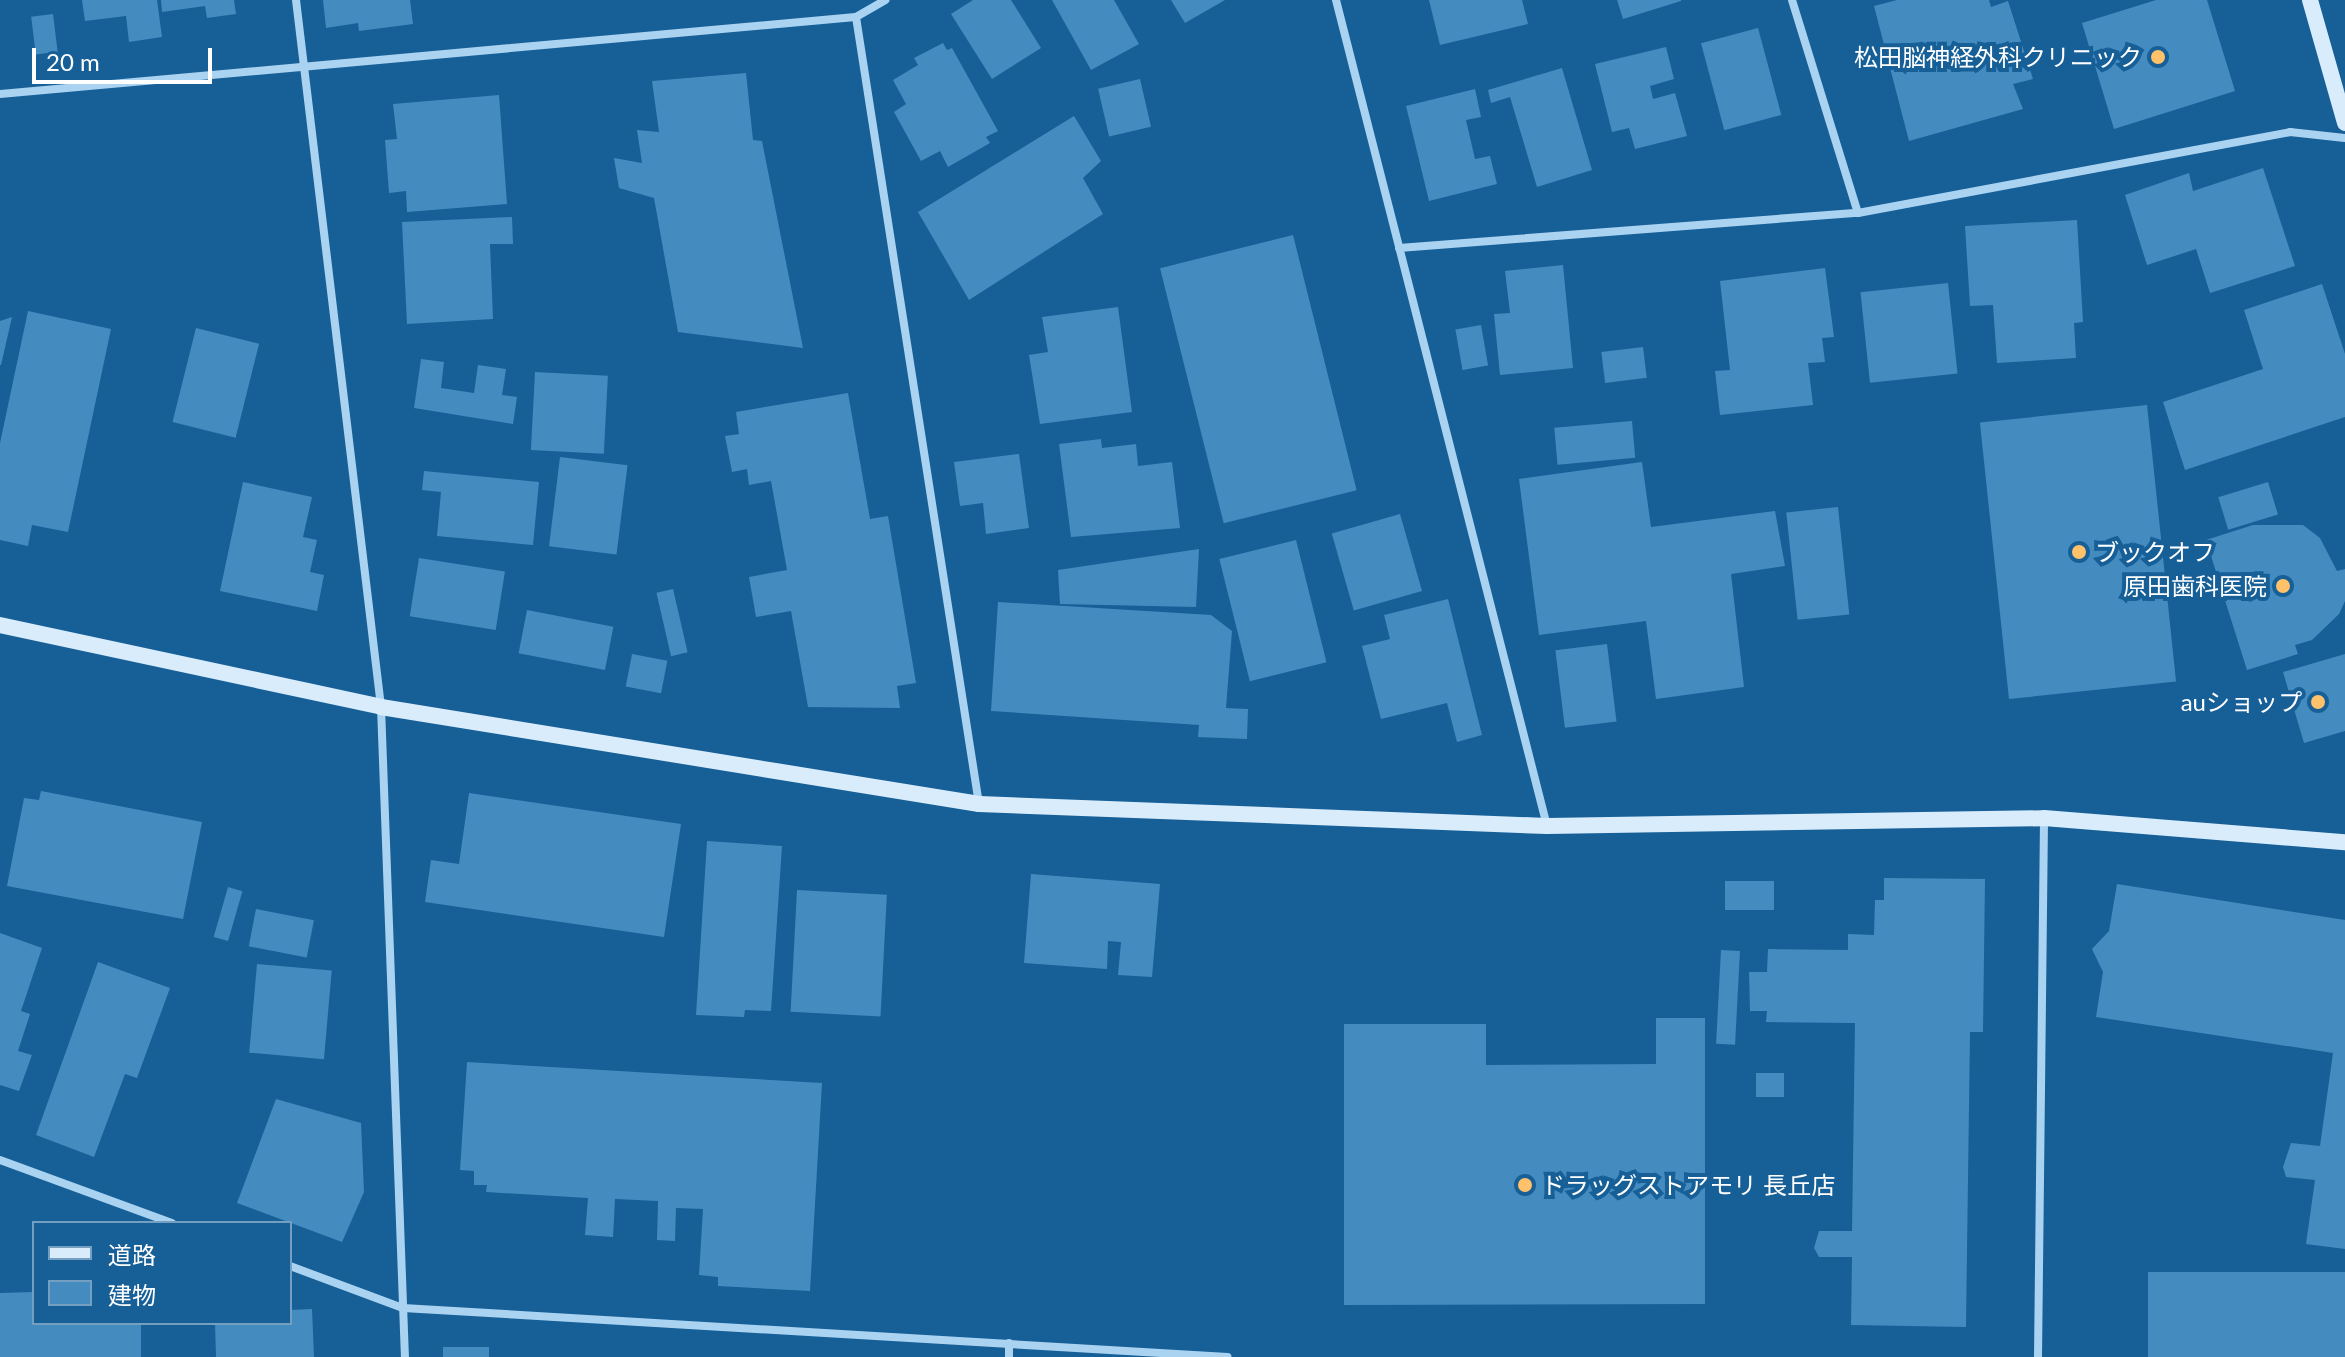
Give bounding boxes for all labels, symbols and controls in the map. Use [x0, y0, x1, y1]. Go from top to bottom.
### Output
scale bar [36, 32, 216, 82]
place label: 松田脳神経外科クリニック [1854, 43, 2142, 71]
text: 20 m [46, 47, 100, 76]
marker: 松田脳神経外科クリニック [2149, 48, 2167, 66]
place label: ブックオフ [2095, 538, 2215, 566]
marker: ブックオフ [2070, 543, 2088, 561]
place label: 原田歯科医院 [2123, 572, 2267, 600]
marker: 原田歯科医院 [2274, 577, 2292, 595]
place label: auショップ [2181, 688, 2302, 716]
marker: auショップ [2309, 693, 2327, 711]
place label: ドラッグストアモリ 長丘店 [1541, 1171, 1835, 1199]
marker: ドラッグストアモリ 長丘店 [1516, 1176, 1534, 1194]
legend [32, 1221, 292, 1325]
text: 道路 [108, 1240, 156, 1269]
text: 建物 [108, 1280, 156, 1309]

